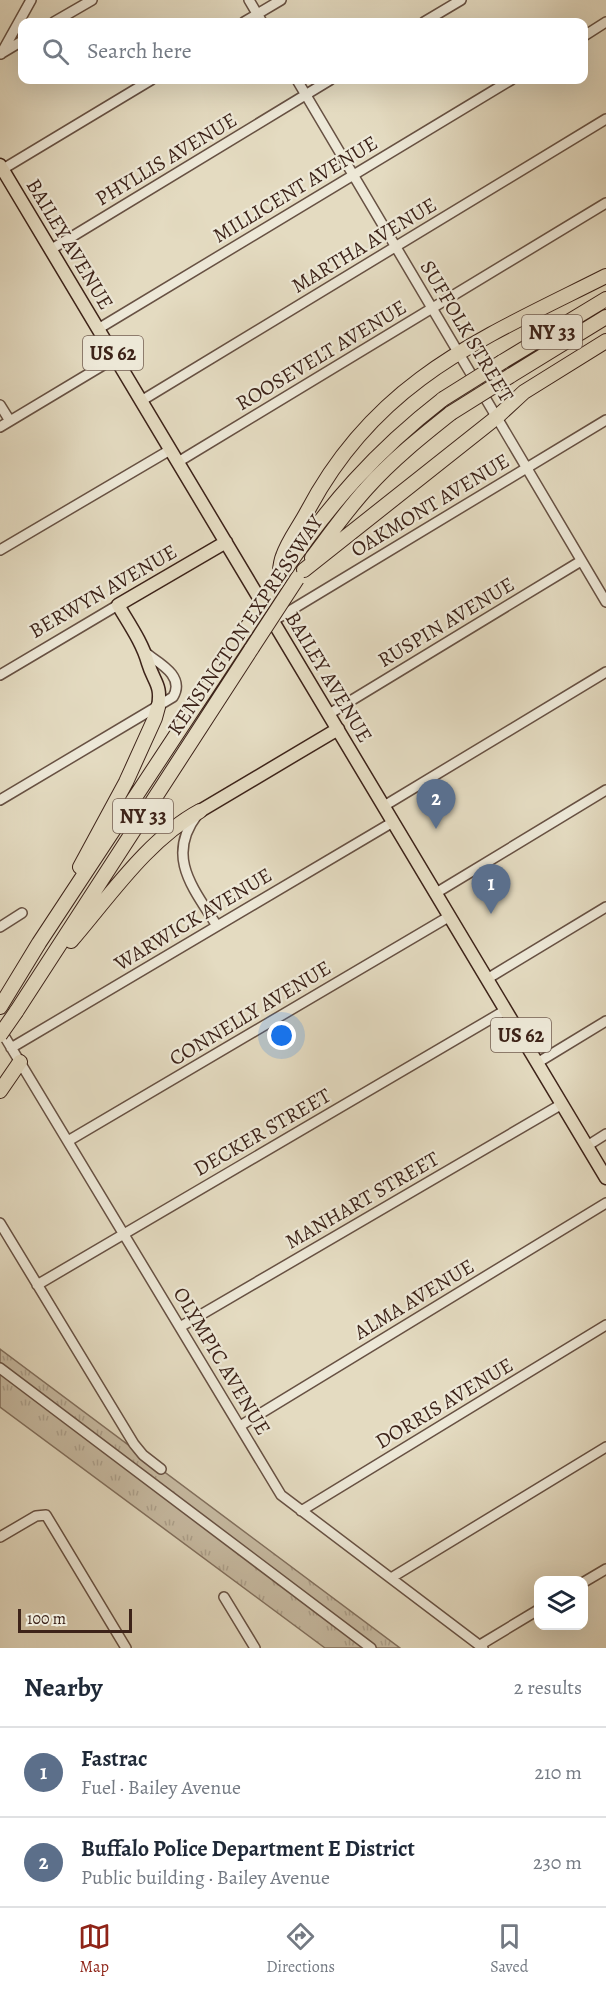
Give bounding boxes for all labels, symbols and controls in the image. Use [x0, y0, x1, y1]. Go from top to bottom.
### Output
search box [18, 18, 588, 84]
icon: search [39, 35, 72, 68]
text: Search here [87, 36, 192, 66]
street label: PHYLLIS AVENUE [90, 106, 242, 212]
street label: MILLICENT AVENUE [207, 129, 383, 249]
street label: BAILEY AVENUE [20, 173, 120, 315]
street label: MARTHA AVENUE [286, 191, 442, 299]
street label: SUFFOLK STREET [414, 255, 521, 407]
street label: ROOSEVELT AVENUE [231, 293, 411, 417]
road number: NY 33 [522, 315, 582, 349]
road number: US 62 [83, 336, 143, 370]
street label: OAKMONT AVENUE [345, 446, 515, 564]
street label: KENSINGTON EXPRESSWAY [161, 509, 330, 741]
street label: BERWYN AVENUE [24, 537, 182, 645]
street label: RUSPIN AVENUE [372, 570, 520, 674]
street label: BAILEY AVENUE [279, 606, 379, 748]
pin: 2 [416, 780, 456, 829]
road number: NY 33 [113, 799, 173, 833]
street label: WARWICK AVENUE [108, 861, 277, 978]
pin: 1 [472, 864, 510, 914]
street label: CONNELLY AVENUE [164, 954, 336, 1072]
road number: US 62 [491, 1018, 551, 1052]
your location [267, 1021, 296, 1050]
street label: DECKER STREET [188, 1081, 336, 1183]
street label: MANHART STREET [280, 1144, 444, 1255]
street label: ALMA AVENUE [348, 1252, 479, 1346]
street label: OLYMPIC AVENUE [167, 1282, 277, 1440]
street label: DORRIS AVENUE [370, 1351, 518, 1455]
map controls [534, 1576, 588, 1630]
button: layers [534, 1576, 588, 1630]
scale bar [18, 1606, 132, 1634]
text: 100 m [27, 1608, 66, 1630]
text: Nearby [24, 1670, 103, 1705]
text: 2 results [514, 1674, 582, 1701]
text: Fastrac [81, 1744, 148, 1774]
text: 1 [40, 1759, 47, 1786]
text: 210 m [534, 1759, 582, 1786]
text: Fuel · Bailey Avenue [81, 1774, 241, 1801]
text: Buffalo Police Department E District [81, 1834, 415, 1864]
text: 2 [39, 1849, 48, 1876]
text: 230 m [533, 1849, 582, 1876]
text: Public building · Bailey Avenue [81, 1864, 330, 1891]
tab: Map [78, 1920, 111, 1978]
tab: Directions [266, 1920, 335, 1978]
tab: Saved [490, 1920, 528, 1978]

